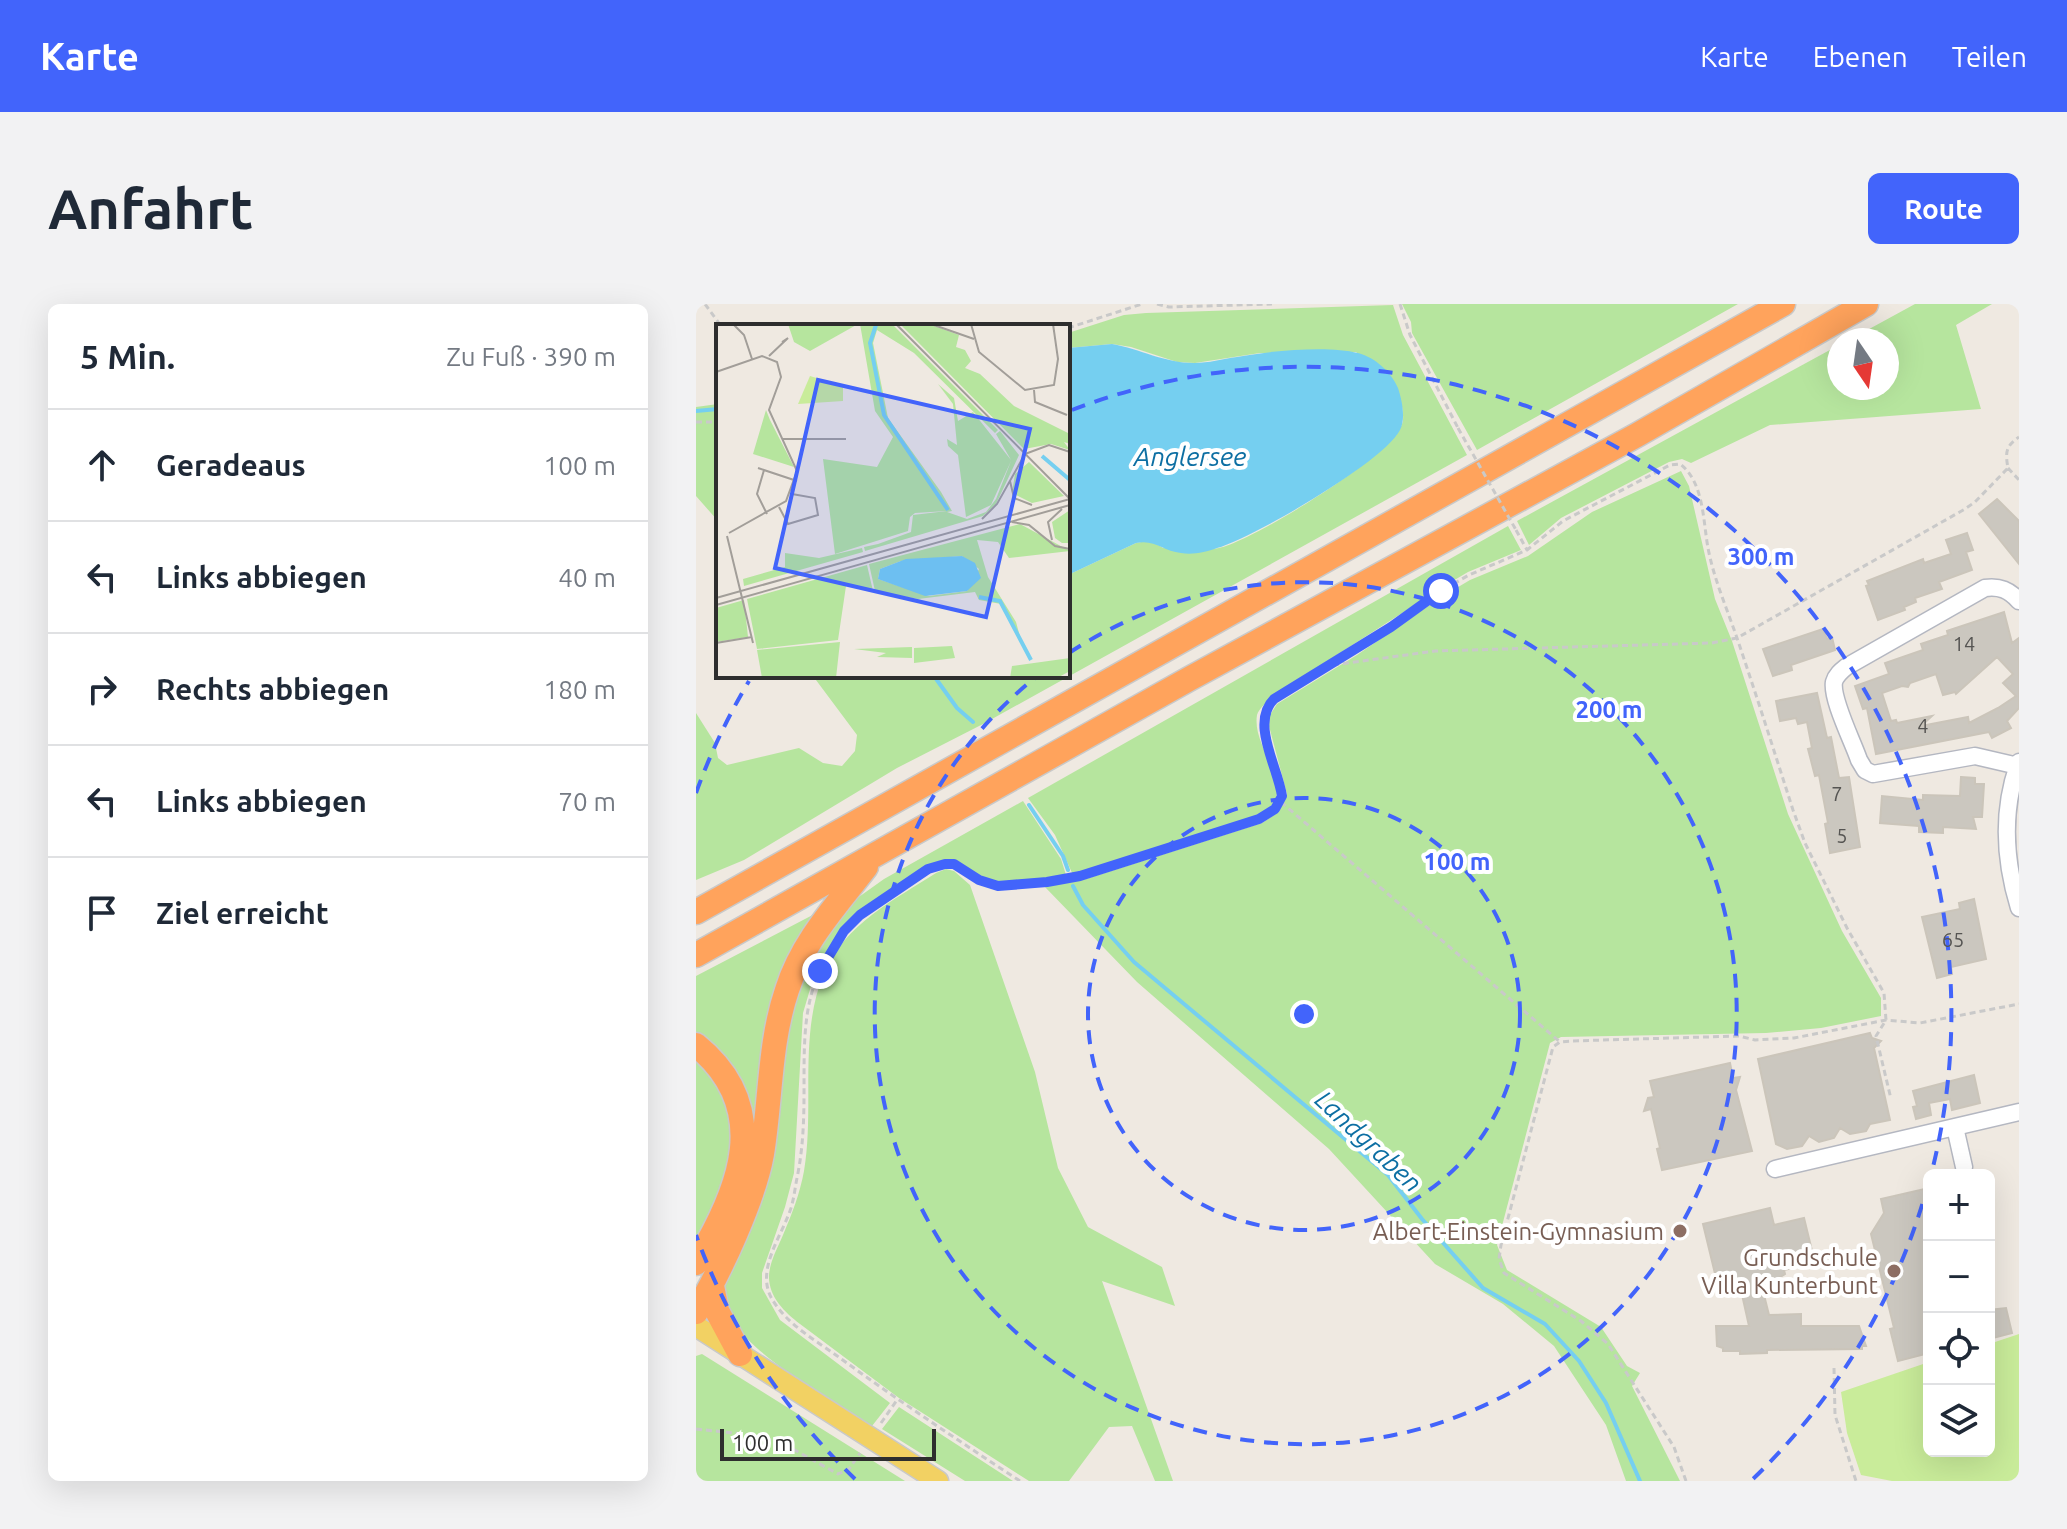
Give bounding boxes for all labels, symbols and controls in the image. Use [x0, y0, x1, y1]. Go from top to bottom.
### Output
text: Karte [40, 35, 139, 77]
text: Karte [1700, 41, 1769, 72]
text: Ebenen [1813, 41, 1908, 72]
text: Teilen [1952, 41, 2027, 72]
button: Route [1868, 173, 2019, 244]
text: Anfahrt [48, 177, 253, 240]
inset map [716, 324, 1070, 678]
north arrow [1827, 328, 1899, 400]
text: 5 Min. [80, 337, 175, 375]
text: Zu Fuß · 390 m [446, 342, 616, 371]
water label: Anglersee [1132, 442, 1246, 471]
icon: ahead [80, 443, 124, 487]
text: Geradeaus [156, 448, 306, 482]
text: 100 m [544, 451, 616, 480]
text: 300 m [1728, 543, 1794, 570]
icon: left [80, 555, 124, 599]
text: Links abbiegen [156, 560, 367, 594]
text: 40 m [558, 563, 616, 592]
route start [1423, 573, 1459, 609]
house number: 14 [1953, 632, 1975, 655]
icon: right [80, 667, 124, 711]
text: Rechts abbiegen [156, 672, 389, 706]
text: 180 m [544, 675, 616, 704]
text: 200 m [1576, 696, 1642, 723]
house number: 4 [1917, 714, 1929, 737]
icon: left [80, 779, 124, 823]
house number: 7 [1831, 782, 1843, 805]
text: Links abbiegen [156, 784, 367, 818]
text: 70 m [558, 787, 616, 816]
house number: 5 [1836, 824, 1848, 847]
text: 100 m [1424, 848, 1490, 875]
icon: arrive [80, 891, 124, 935]
text: Ziel erreicht [156, 896, 329, 930]
house number: 65 [1942, 928, 1964, 951]
route end [802, 953, 838, 989]
centre of rings [1290, 1000, 1318, 1028]
water label: Landgraben [1310, 1085, 1428, 1197]
map controls [1923, 1169, 1995, 1457]
button: + [1923, 1169, 1995, 1241]
place label: Albert-Einstein-Gymnasium [1373, 1218, 1664, 1245]
marker: Albert-Einstein-Gymnasium [1671, 1222, 1689, 1240]
button: − [1923, 1241, 1995, 1313]
place label: Grundschule Villa Kunterbunt [1701, 1244, 1879, 1299]
marker: Grundschule Villa Kunterbunt [1885, 1262, 1903, 1280]
button: locate [1923, 1313, 1995, 1385]
button: layers [1923, 1385, 1995, 1457]
scale bar [720, 1425, 936, 1461]
text: 100 m [732, 1430, 793, 1455]

